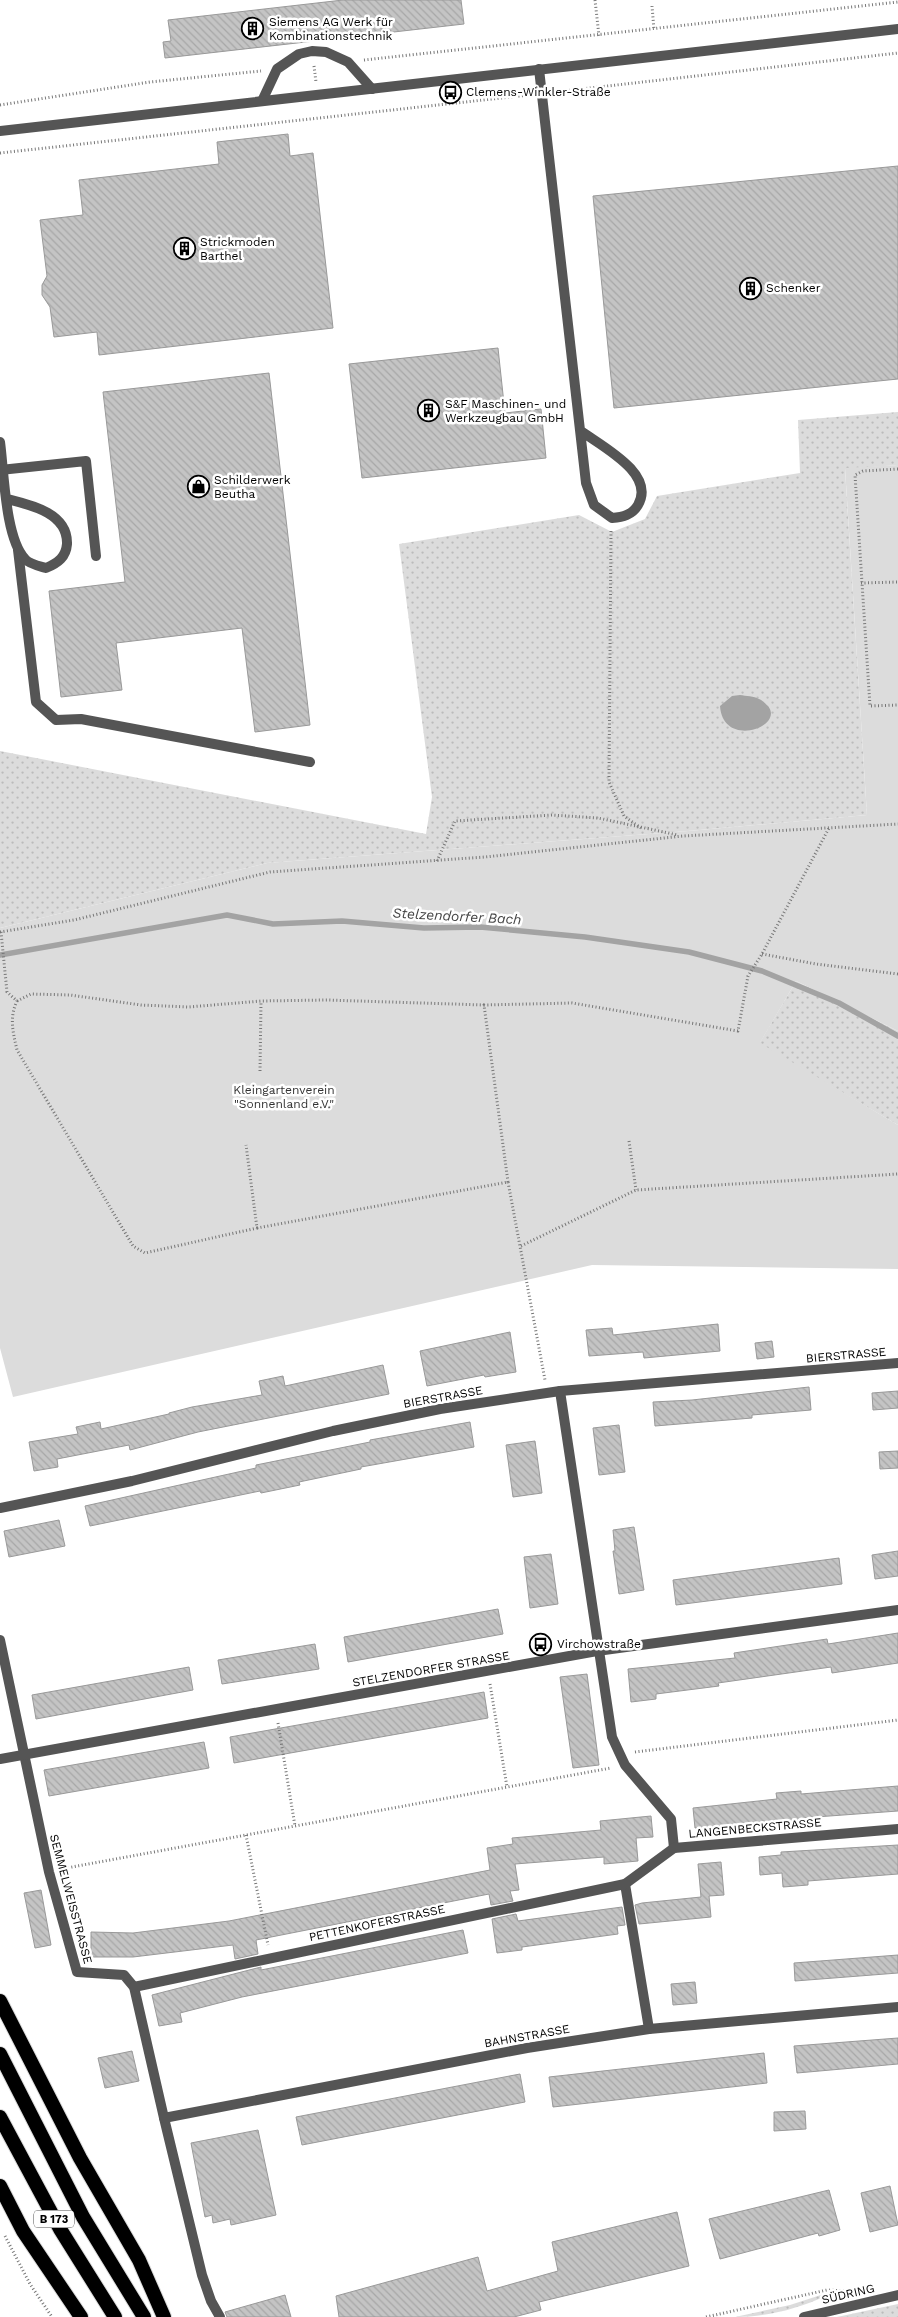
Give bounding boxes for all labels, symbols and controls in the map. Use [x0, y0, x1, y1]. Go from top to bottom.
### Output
place label: Siemens AG Werk für Kombinationstechnik [269, 15, 393, 43]
building icon: Siemens AG Werk für Kombinationstechnik [241, 17, 265, 41]
bus stop icon: Clemens-Winkler-Straße [438, 80, 462, 104]
place label: Clemens-Winkler-Straße [466, 85, 611, 99]
place label: Strickmoden Barthel [200, 235, 275, 263]
building icon: Strickmoden Barthel [172, 237, 196, 261]
building icon: Schenker [738, 276, 762, 300]
place label: Schenker [766, 281, 821, 295]
place label: S&F Maschinen- und Werkzeugbau GmbH [445, 397, 566, 425]
building icon: S&F Maschinen- und Werkzeugbau GmbH [417, 399, 441, 423]
place label: Schilderwerk Beutha [214, 473, 291, 501]
shop icon: Schilderwerk Beutha [186, 475, 210, 499]
water label: Stelzendorfer Bach [392, 905, 522, 927]
park label: Kleingartenverein "Sonnenland e.V." [233, 1083, 335, 1111]
street label: BIERSTRASSE [805, 1344, 887, 1365]
street label: BIERSTRASSE [402, 1383, 484, 1411]
bus stop icon: Virchowstraße [529, 1632, 553, 1656]
place label: Virchowstraße [557, 1637, 641, 1651]
street label: STELZENDORFER STRASSE [351, 1648, 511, 1690]
street label: LANGENBECKSTRASSE [688, 1815, 823, 1841]
street label: SEMMELWEISSTRASSE [47, 1833, 95, 1966]
street label: PETTENKOFERSTRASSE [308, 1902, 447, 1944]
street label: BAHNSTRASSE [483, 2022, 571, 2050]
road number: B 173 [34, 2210, 74, 2228]
street label: SÜDRING [820, 2281, 876, 2307]

